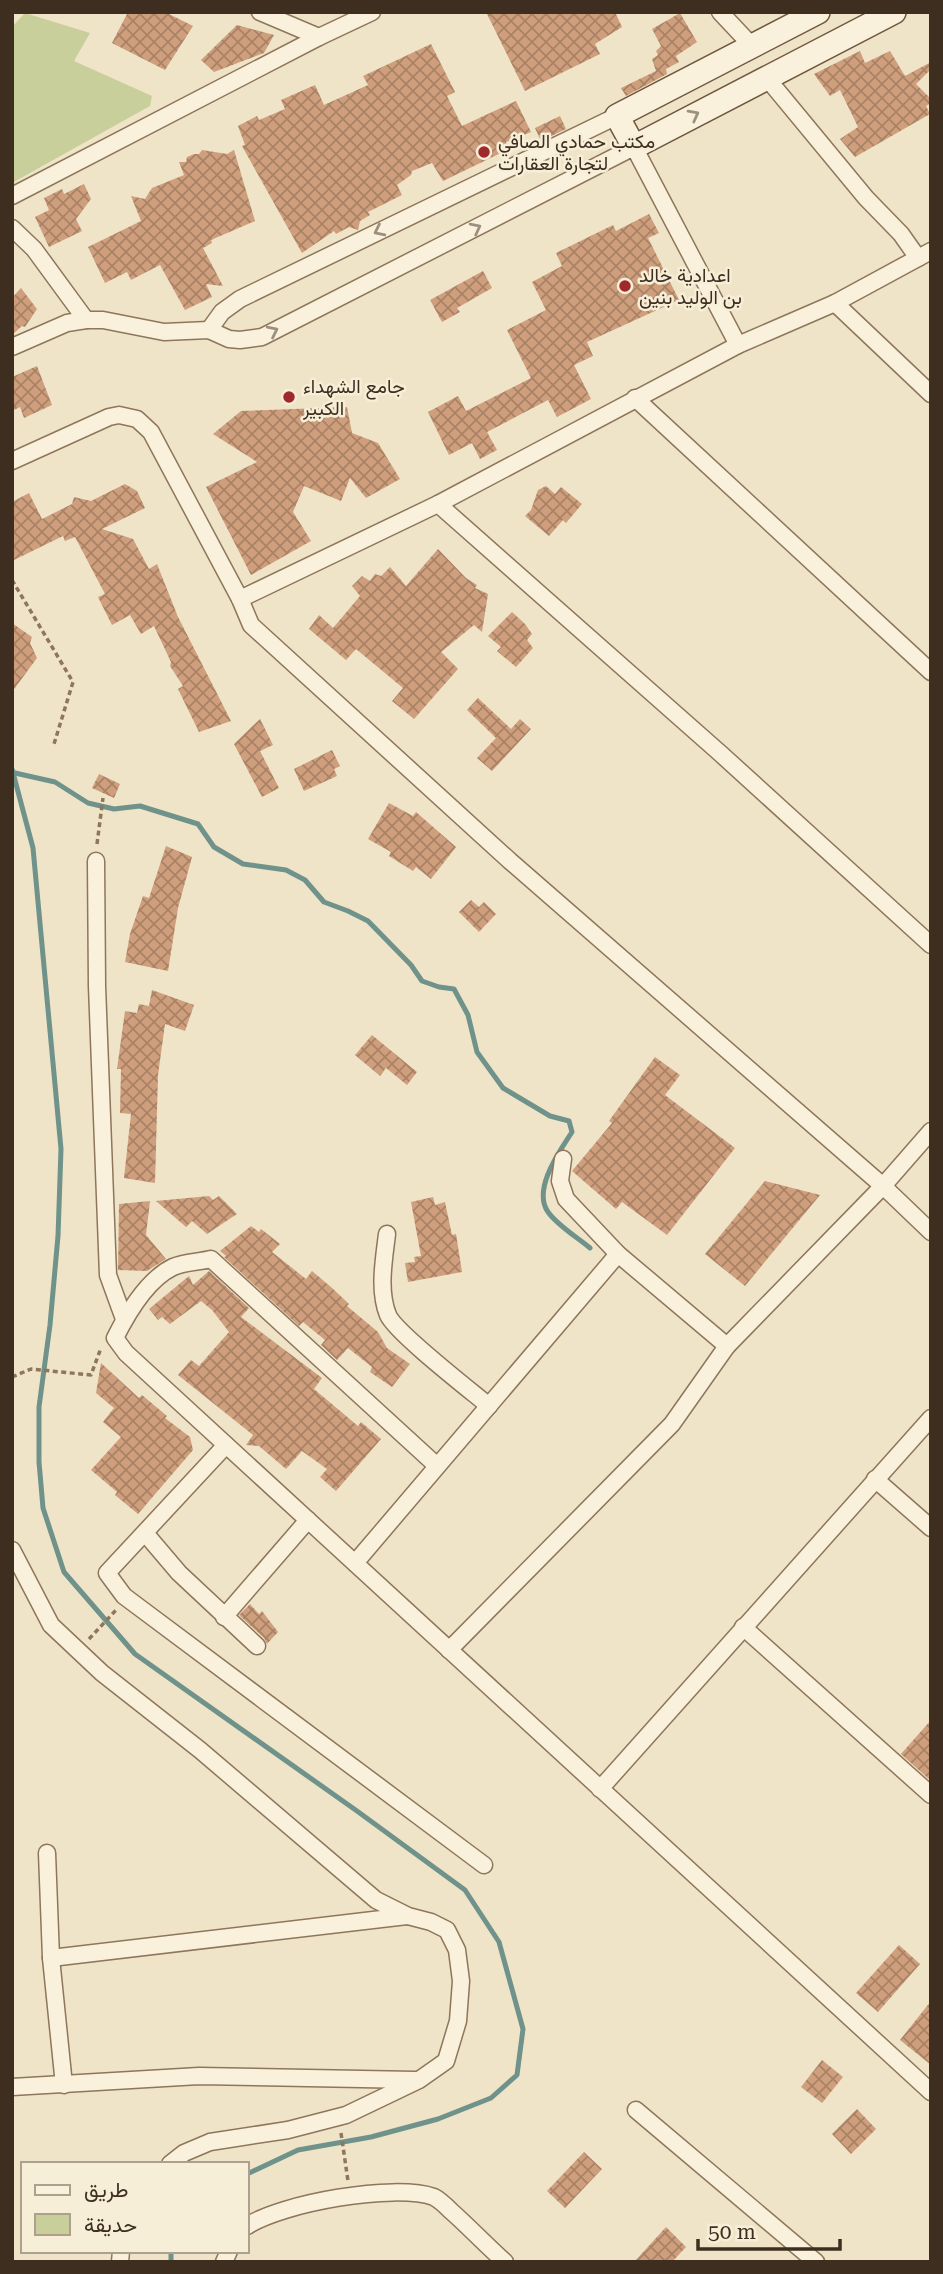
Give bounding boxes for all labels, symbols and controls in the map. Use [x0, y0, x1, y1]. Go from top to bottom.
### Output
one-way arrow [687, 110, 699, 124]
place label: مكتب حمادي الصافي لتجارة العقارات [498, 130, 655, 175]
marker: مكتب حمادي الصافي لتجارة العقارات [476, 144, 492, 160]
one-way arrow [374, 223, 386, 237]
one-way arrow [469, 223, 481, 236]
place label: اعدادية خالد بن الوليد بنين [639, 264, 742, 309]
marker: اعدادية خالد بن الوليد بنين [617, 278, 633, 294]
one-way arrow [266, 326, 278, 340]
place label: جامع الشهداء الكبير [302, 375, 405, 420]
marker: جامع الشهداء الكبير [281, 389, 297, 405]
legend [21, 2162, 248, 2253]
text: طريق [84, 2178, 129, 2203]
scale bar [698, 2208, 840, 2252]
text: حديقة [84, 2213, 137, 2237]
text: 50 m [708, 2220, 756, 2244]

